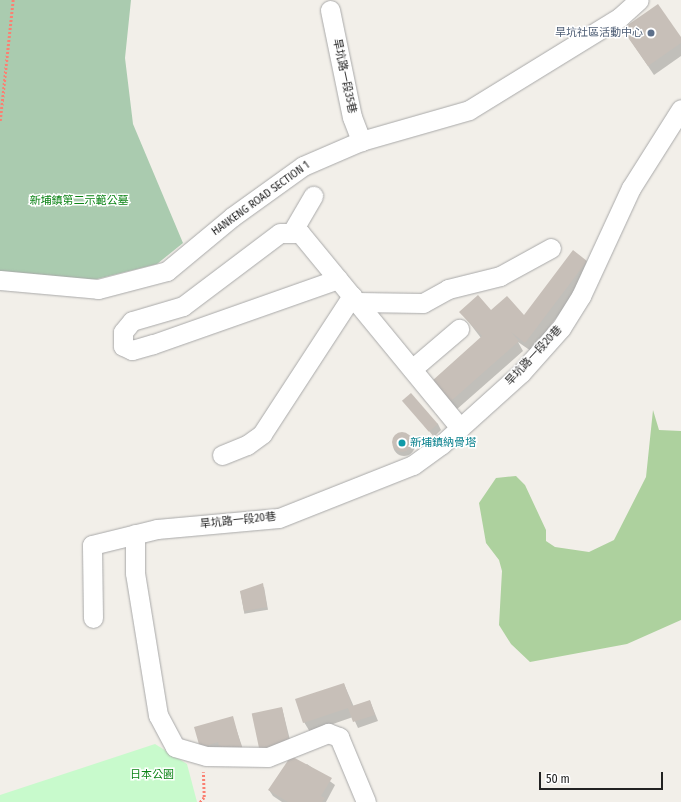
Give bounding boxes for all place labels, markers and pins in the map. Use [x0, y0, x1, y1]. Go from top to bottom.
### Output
place label: 旱坑社區活動中心 [555, 26, 643, 40]
marker: 旱坑社區活動中心 [646, 28, 656, 38]
place label: 新埔鎮納骨塔 [410, 436, 476, 450]
marker: 新埔鎮納骨塔 [397, 438, 407, 448]

